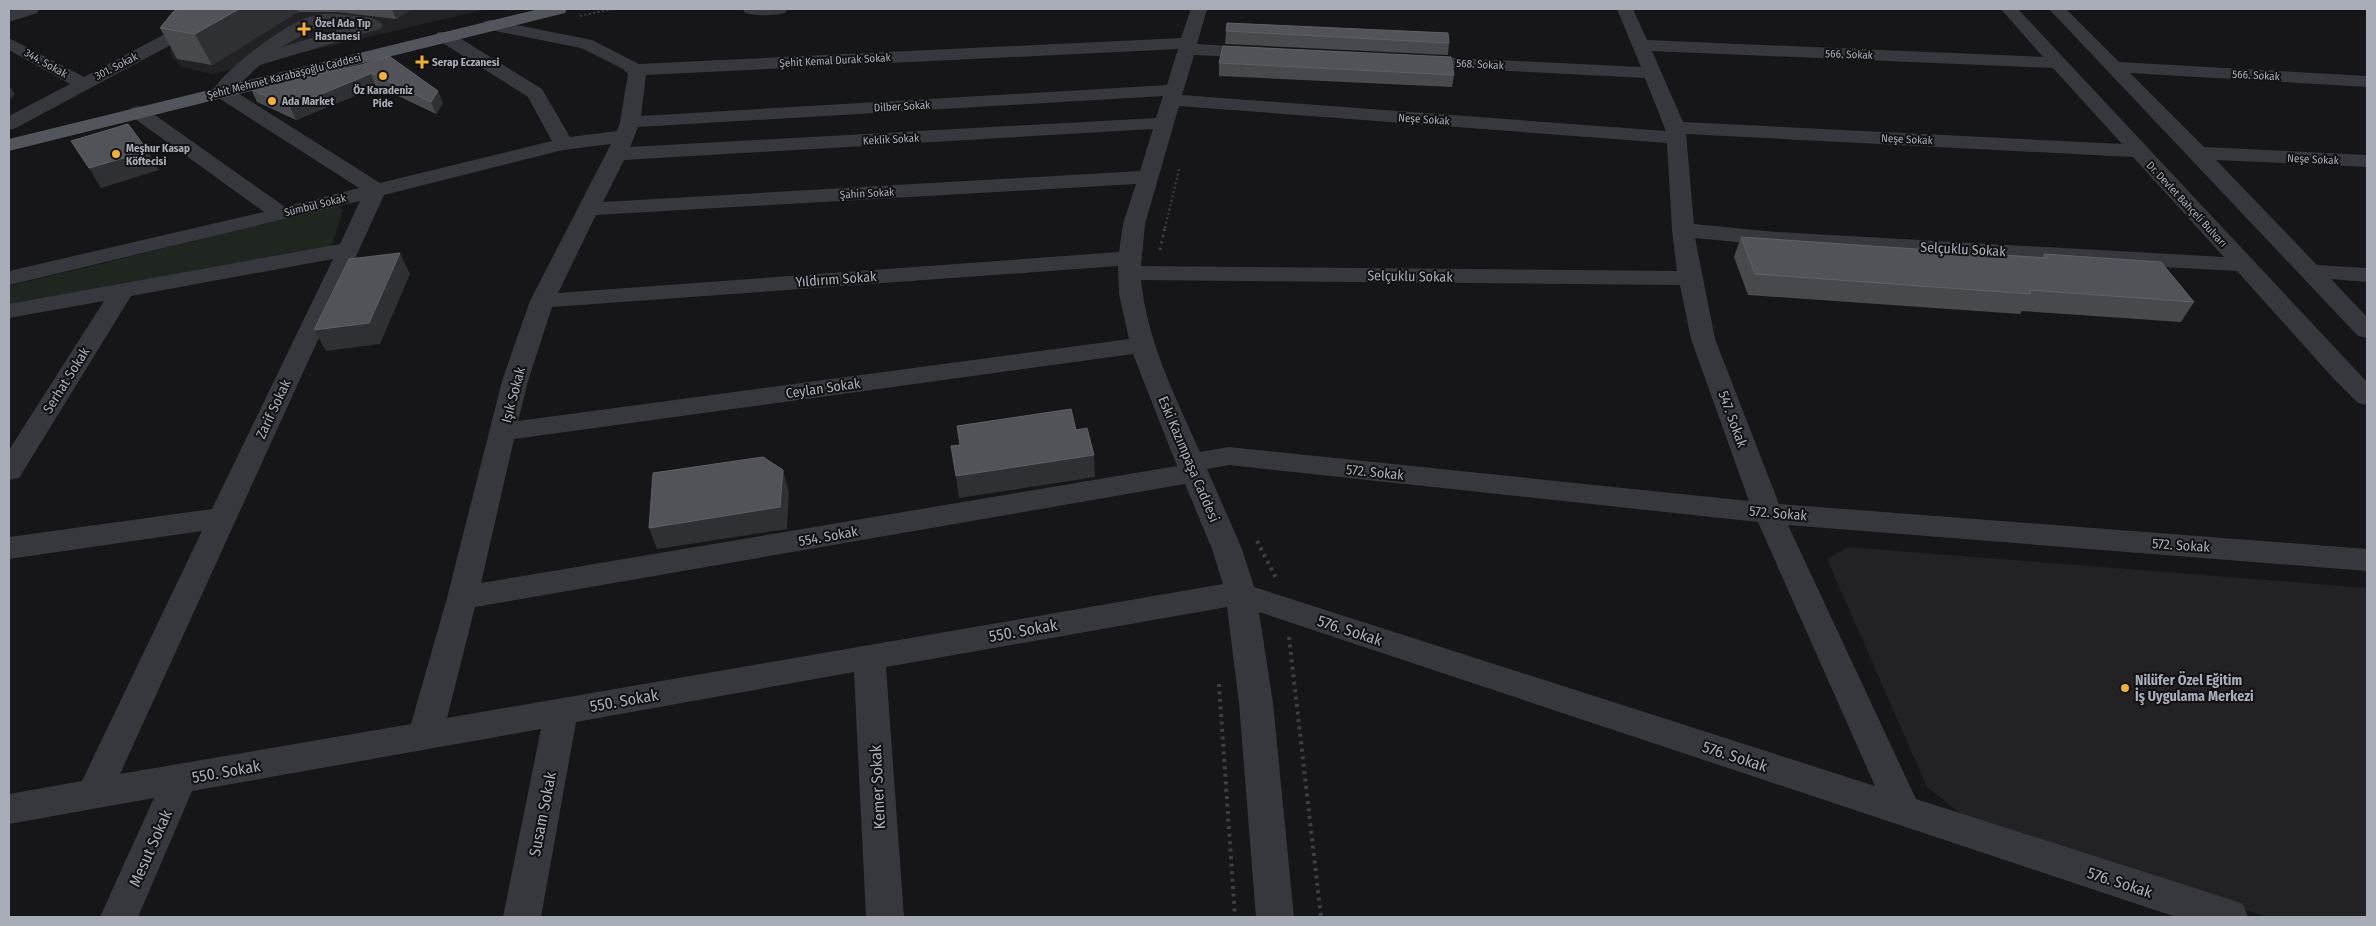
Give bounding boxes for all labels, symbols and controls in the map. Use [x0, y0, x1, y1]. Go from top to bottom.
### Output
place label: Özel Ada Tıp Hastanesi [315, 17, 371, 43]
marker: Özel Ada Tıp Hastanesi [297, 22, 311, 36]
street label: 344. Sokak [22, 46, 70, 81]
street label: 566. Sokak [1825, 47, 1874, 62]
street label: 301. Sokak [93, 50, 141, 83]
street label: Şehit Mehmet Karabaşoğlu Caddesi [206, 51, 363, 102]
street label: Şehit Kemal Durak Sokak [779, 51, 892, 70]
marker: Serap Eczanesi [416, 56, 428, 68]
place label: Serap Eczanesi [432, 56, 500, 69]
street label: 568. Sokak [1456, 57, 1505, 72]
street label: 566. Sokak [2232, 68, 2281, 83]
marker: Öz Karadeniz Pide [377, 70, 389, 82]
place label: Öz Karadeniz Pide [353, 84, 413, 110]
marker: Ada Market [266, 95, 278, 107]
place label: Ada Market [281, 95, 334, 108]
street label: Dilber Sokak [873, 98, 931, 114]
street label: Neşe Sokak [1398, 111, 1451, 128]
street label: Keklik Sokak [863, 131, 920, 147]
street label: Neşe Sokak [1881, 132, 1934, 147]
place label: Meşhur Kasap Köftecisi [126, 142, 190, 168]
marker: Meşhur Kasap Köftecisi [110, 148, 122, 160]
street label: Neşe Sokak [2287, 152, 2340, 167]
street label: Dr. Devlet Bahçeli Bulvarı [2144, 159, 2230, 250]
street label: Şahin Sokak [839, 186, 895, 201]
street label: Sümbül Sokak [283, 191, 348, 219]
street label: Selçuklu Sokak [1920, 239, 2007, 260]
street label: Selçuklu Sokak [1367, 267, 1453, 286]
street label: Yıldırım Sokak [795, 268, 877, 291]
street label: Serhat Sokak [39, 344, 94, 417]
street label: Işık Sokak [498, 365, 529, 425]
street label: Ceylan Sokak [785, 375, 862, 402]
street label: Zarif Sokak [252, 377, 295, 441]
street label: 547. Sokak [1714, 389, 1751, 450]
street label: Eski Kazımpaşa Caddesi [1154, 394, 1223, 525]
street label: 572. Sokak [1345, 461, 1405, 484]
street label: 572. Sokak [1748, 502, 1808, 525]
street label: 554. Sokak [797, 523, 859, 550]
street label: 572. Sokak [2151, 535, 2211, 556]
street label: 576. Sokak [1315, 611, 1385, 650]
street label: 550. Sokak [987, 615, 1059, 646]
place label: Nilüfer Özel Eğitim İş Uygulama Merkezi [2135, 671, 2254, 706]
marker: Nilüfer Özel Eğitim İş Uygulama Merkezi [2119, 682, 2131, 694]
street label: 550. Sokak [588, 685, 660, 716]
street label: 576. Sokak [1700, 737, 1770, 776]
street label: Kemer Sokak [866, 744, 889, 830]
street label: 550. Sokak [190, 756, 262, 787]
street label: Susam Sokak [525, 770, 560, 858]
street label: Mesut Sokak [125, 806, 176, 890]
street label: 576. Sokak [2085, 863, 2155, 902]

